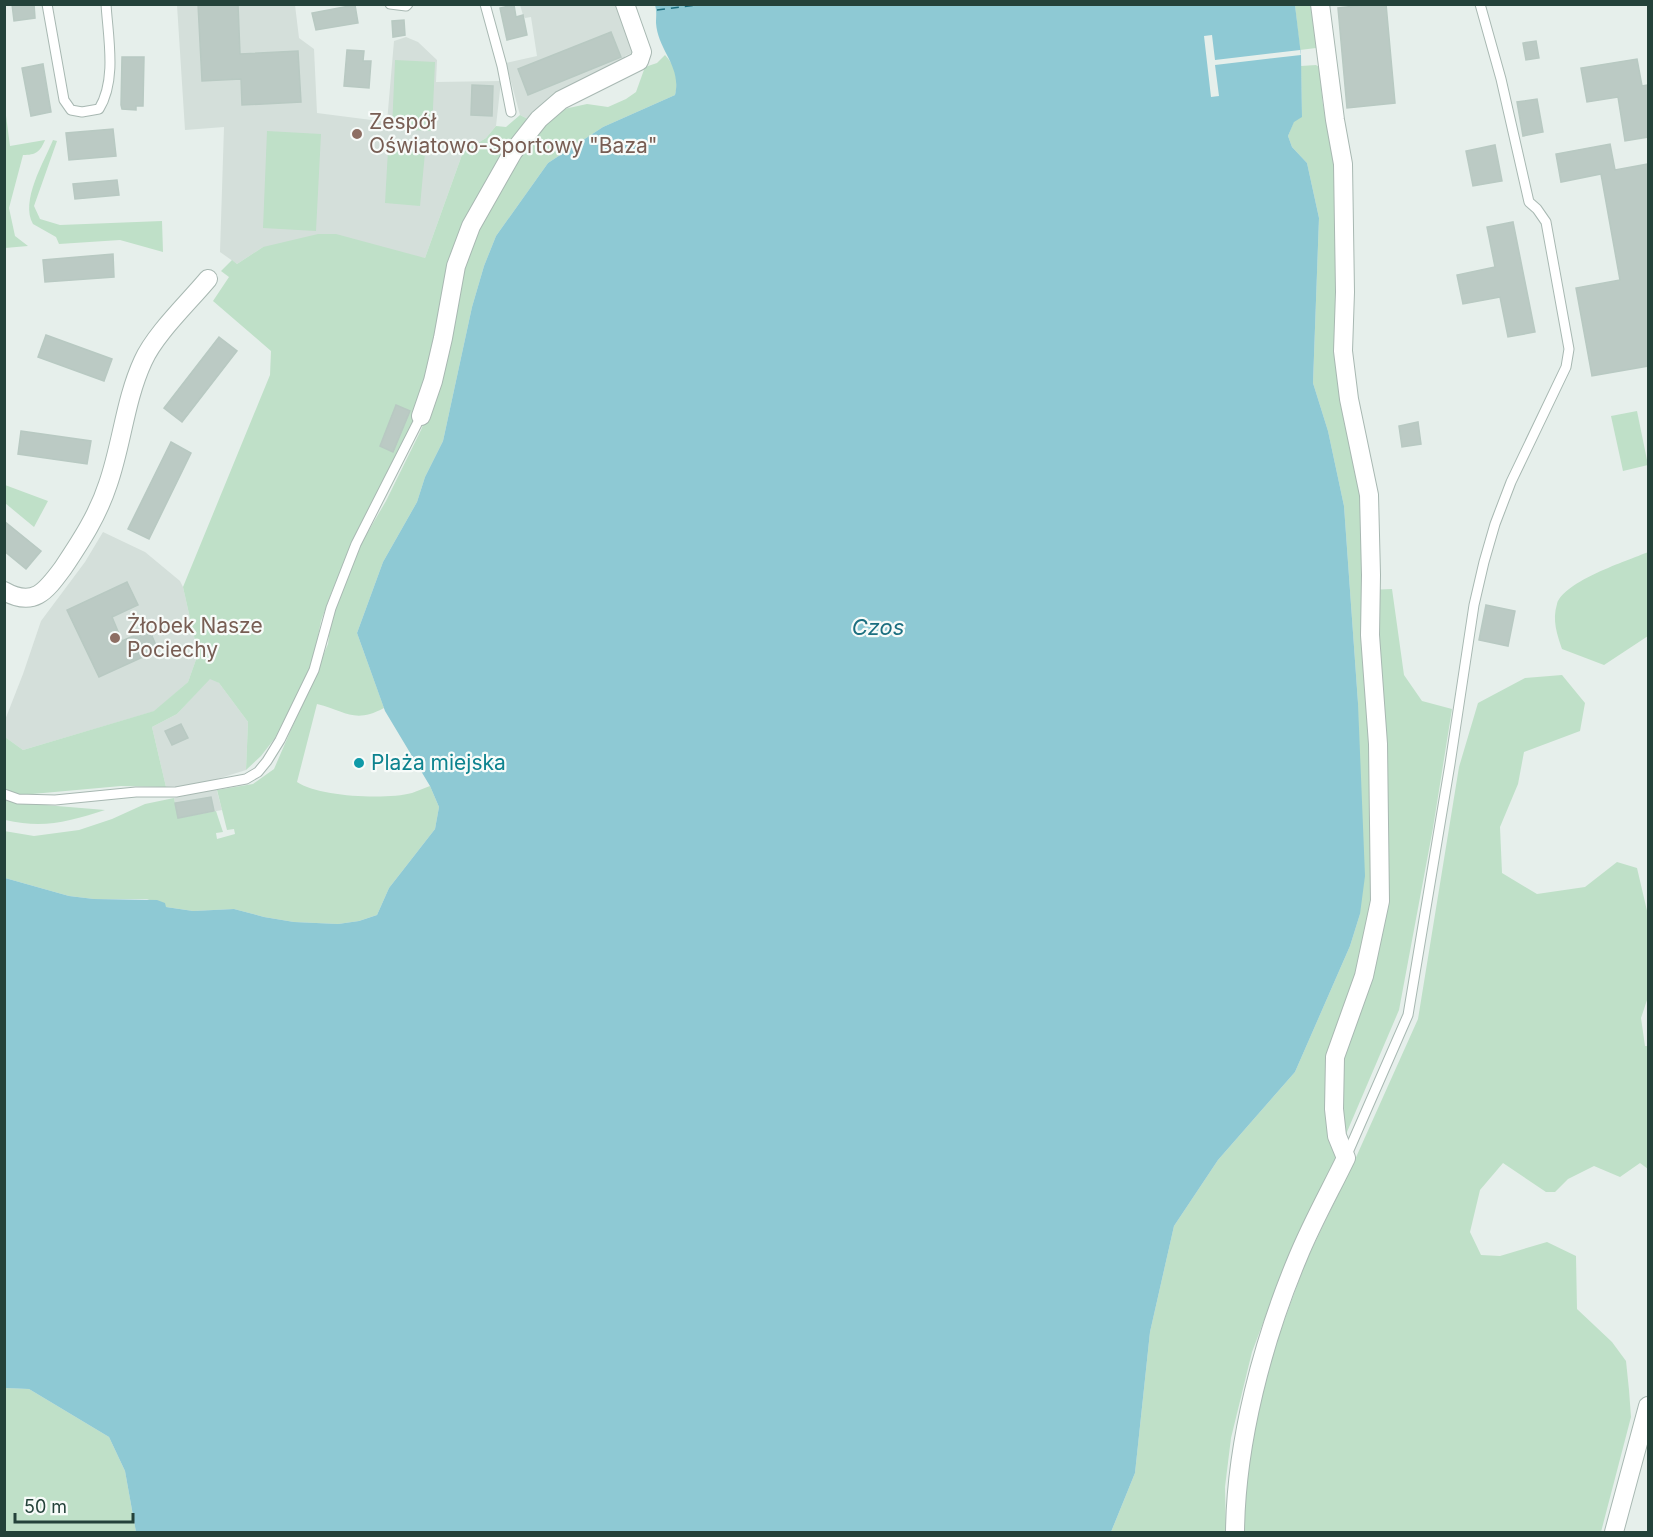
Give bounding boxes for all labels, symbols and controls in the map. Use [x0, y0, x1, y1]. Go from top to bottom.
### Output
place label: Zespół Oświatowo-Sportowy "Baza" [369, 109, 658, 158]
marker: Zespół Oświatowo-Sportowy "Baza" [350, 127, 364, 141]
place label: Żłobek Nasze Pociechy [127, 612, 263, 662]
water label: Czos [852, 614, 904, 640]
marker: Żłobek Nasze Pociechy [108, 631, 122, 645]
place label: Plaża miejska [371, 750, 506, 775]
marker: Plaża miejska [352, 756, 366, 770]
scale bar [15, 1486, 134, 1524]
text: 50 m [24, 1496, 67, 1517]

